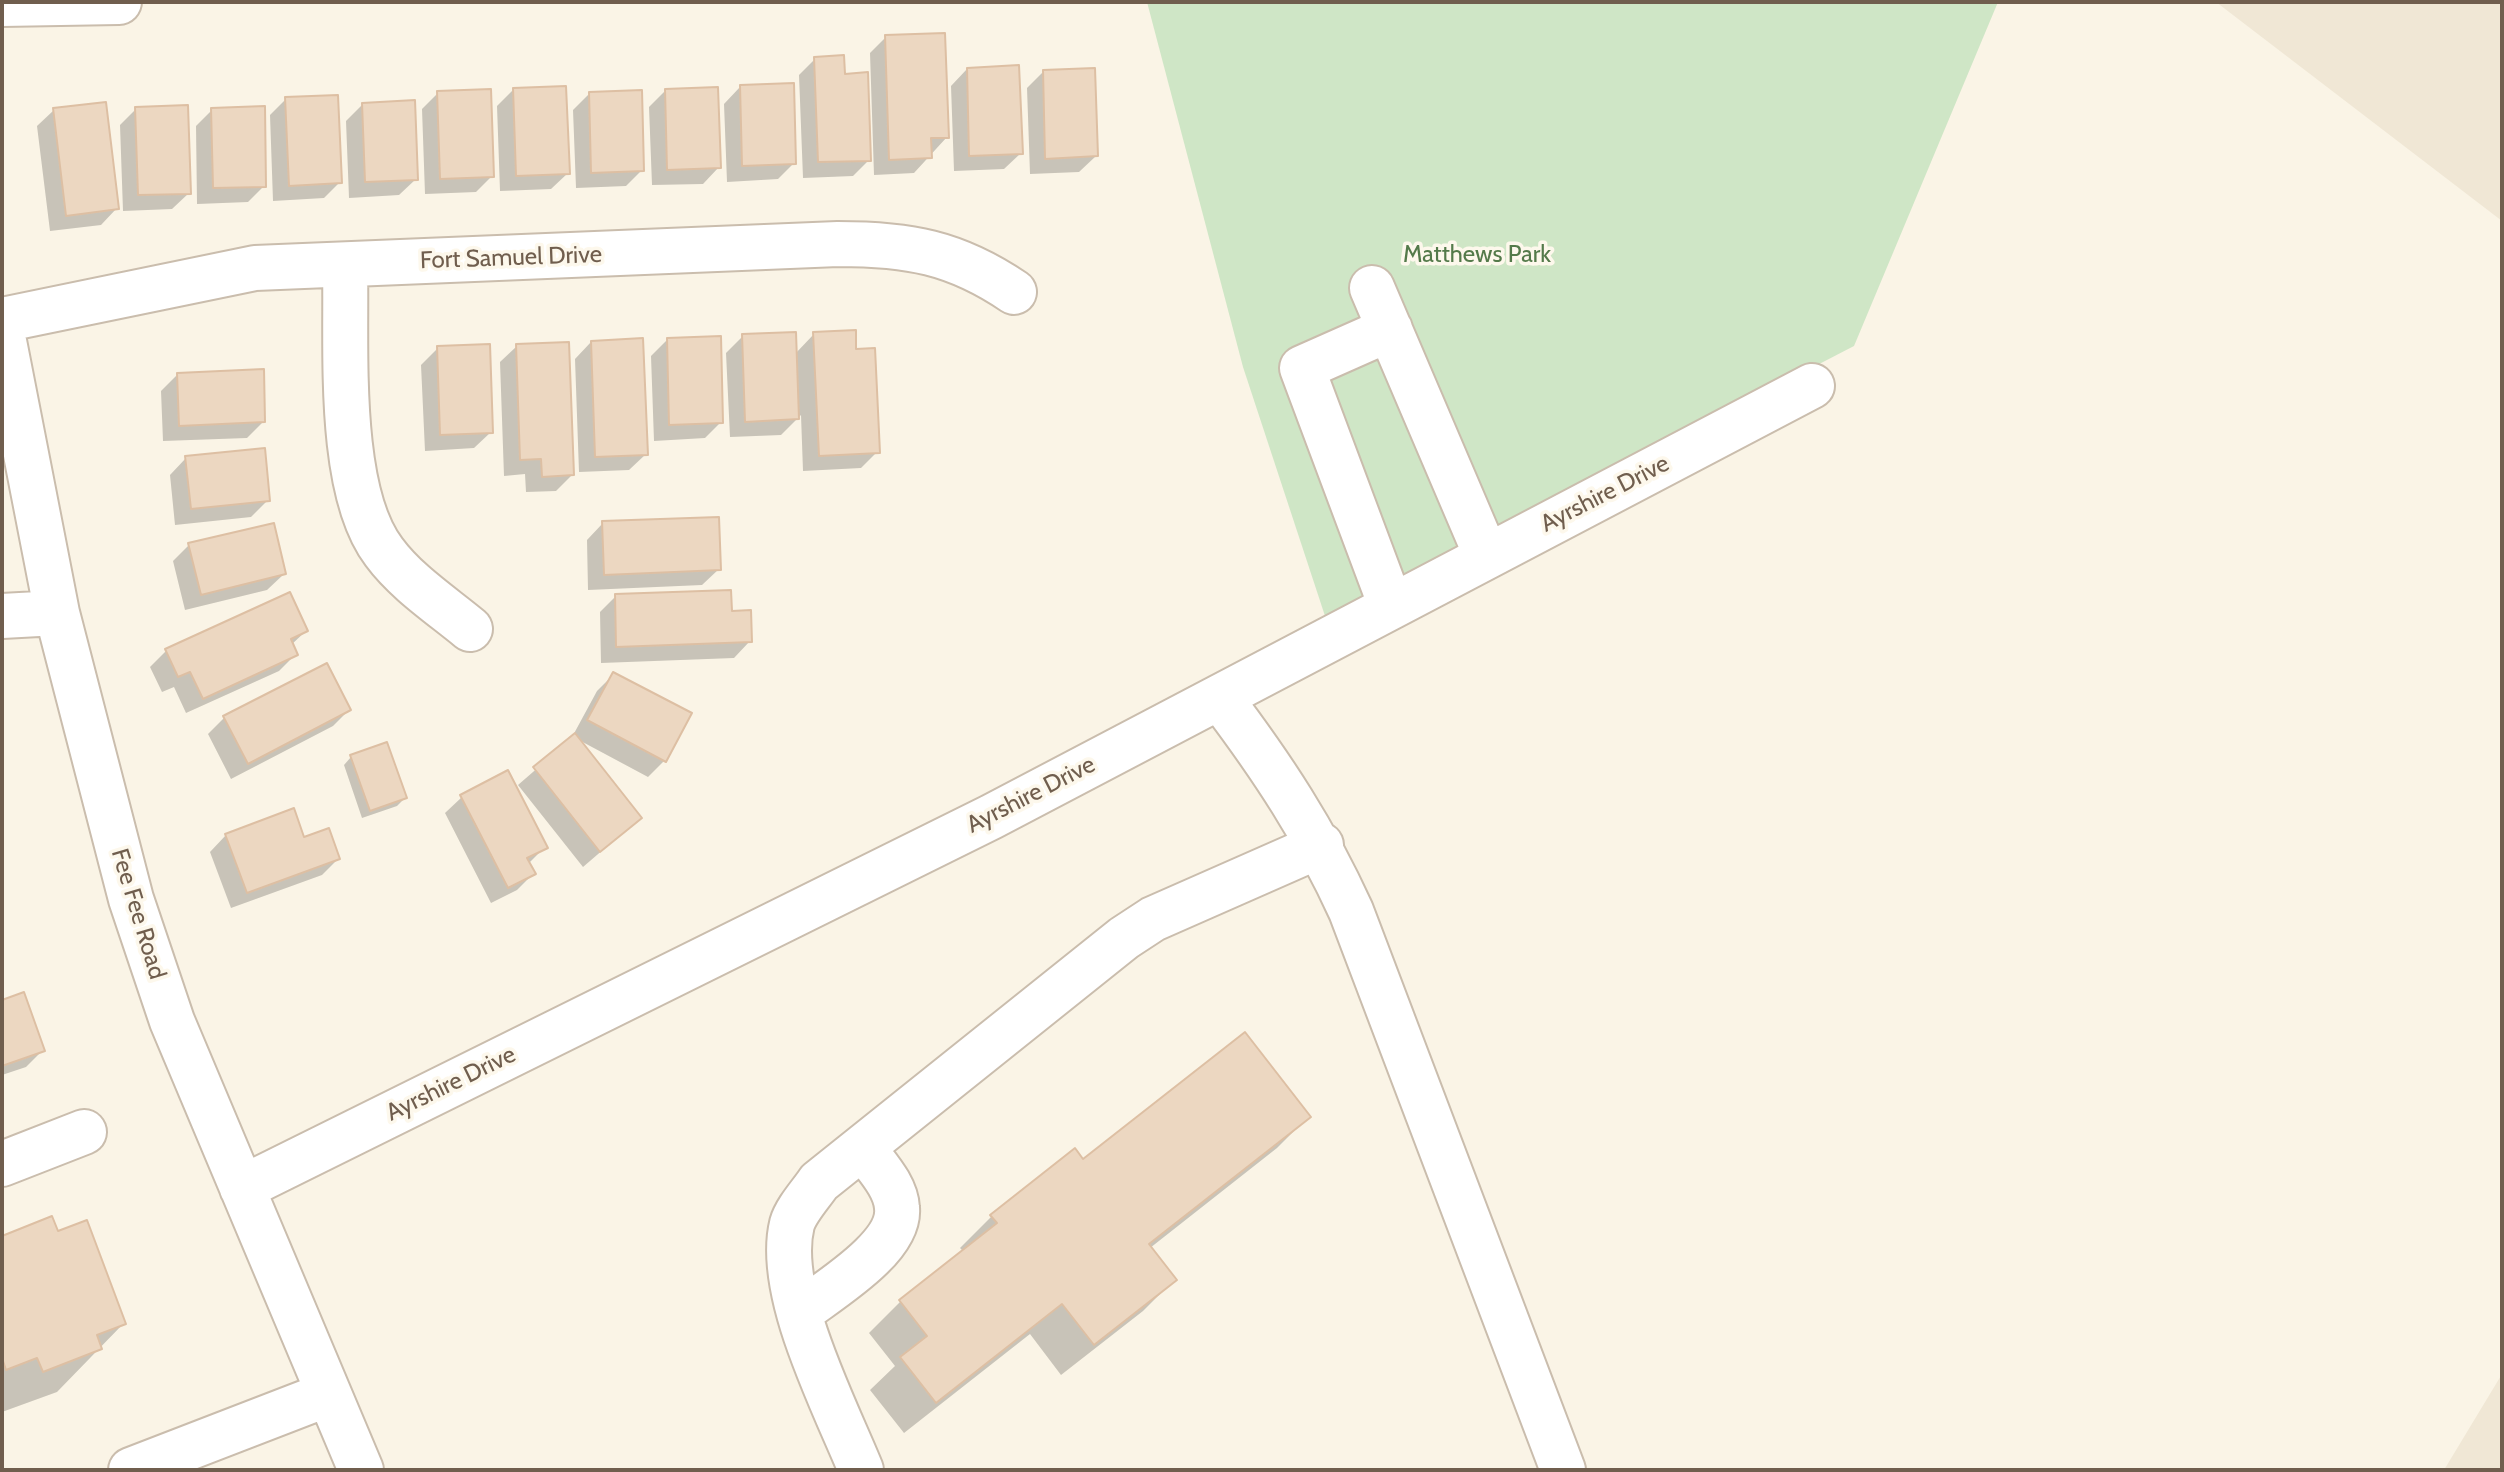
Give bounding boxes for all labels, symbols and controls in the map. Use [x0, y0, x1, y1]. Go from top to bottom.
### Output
street label: Fort Samuel Drive [419, 240, 603, 276]
park label: Matthews Park [1403, 241, 1551, 269]
street label: Ayrshire Drive [1536, 449, 1674, 539]
street label: Ayrshire Drive [962, 750, 1100, 840]
street label: Fee Fee Road [104, 845, 172, 983]
street label: Ayrshire Drive [382, 1040, 520, 1128]

